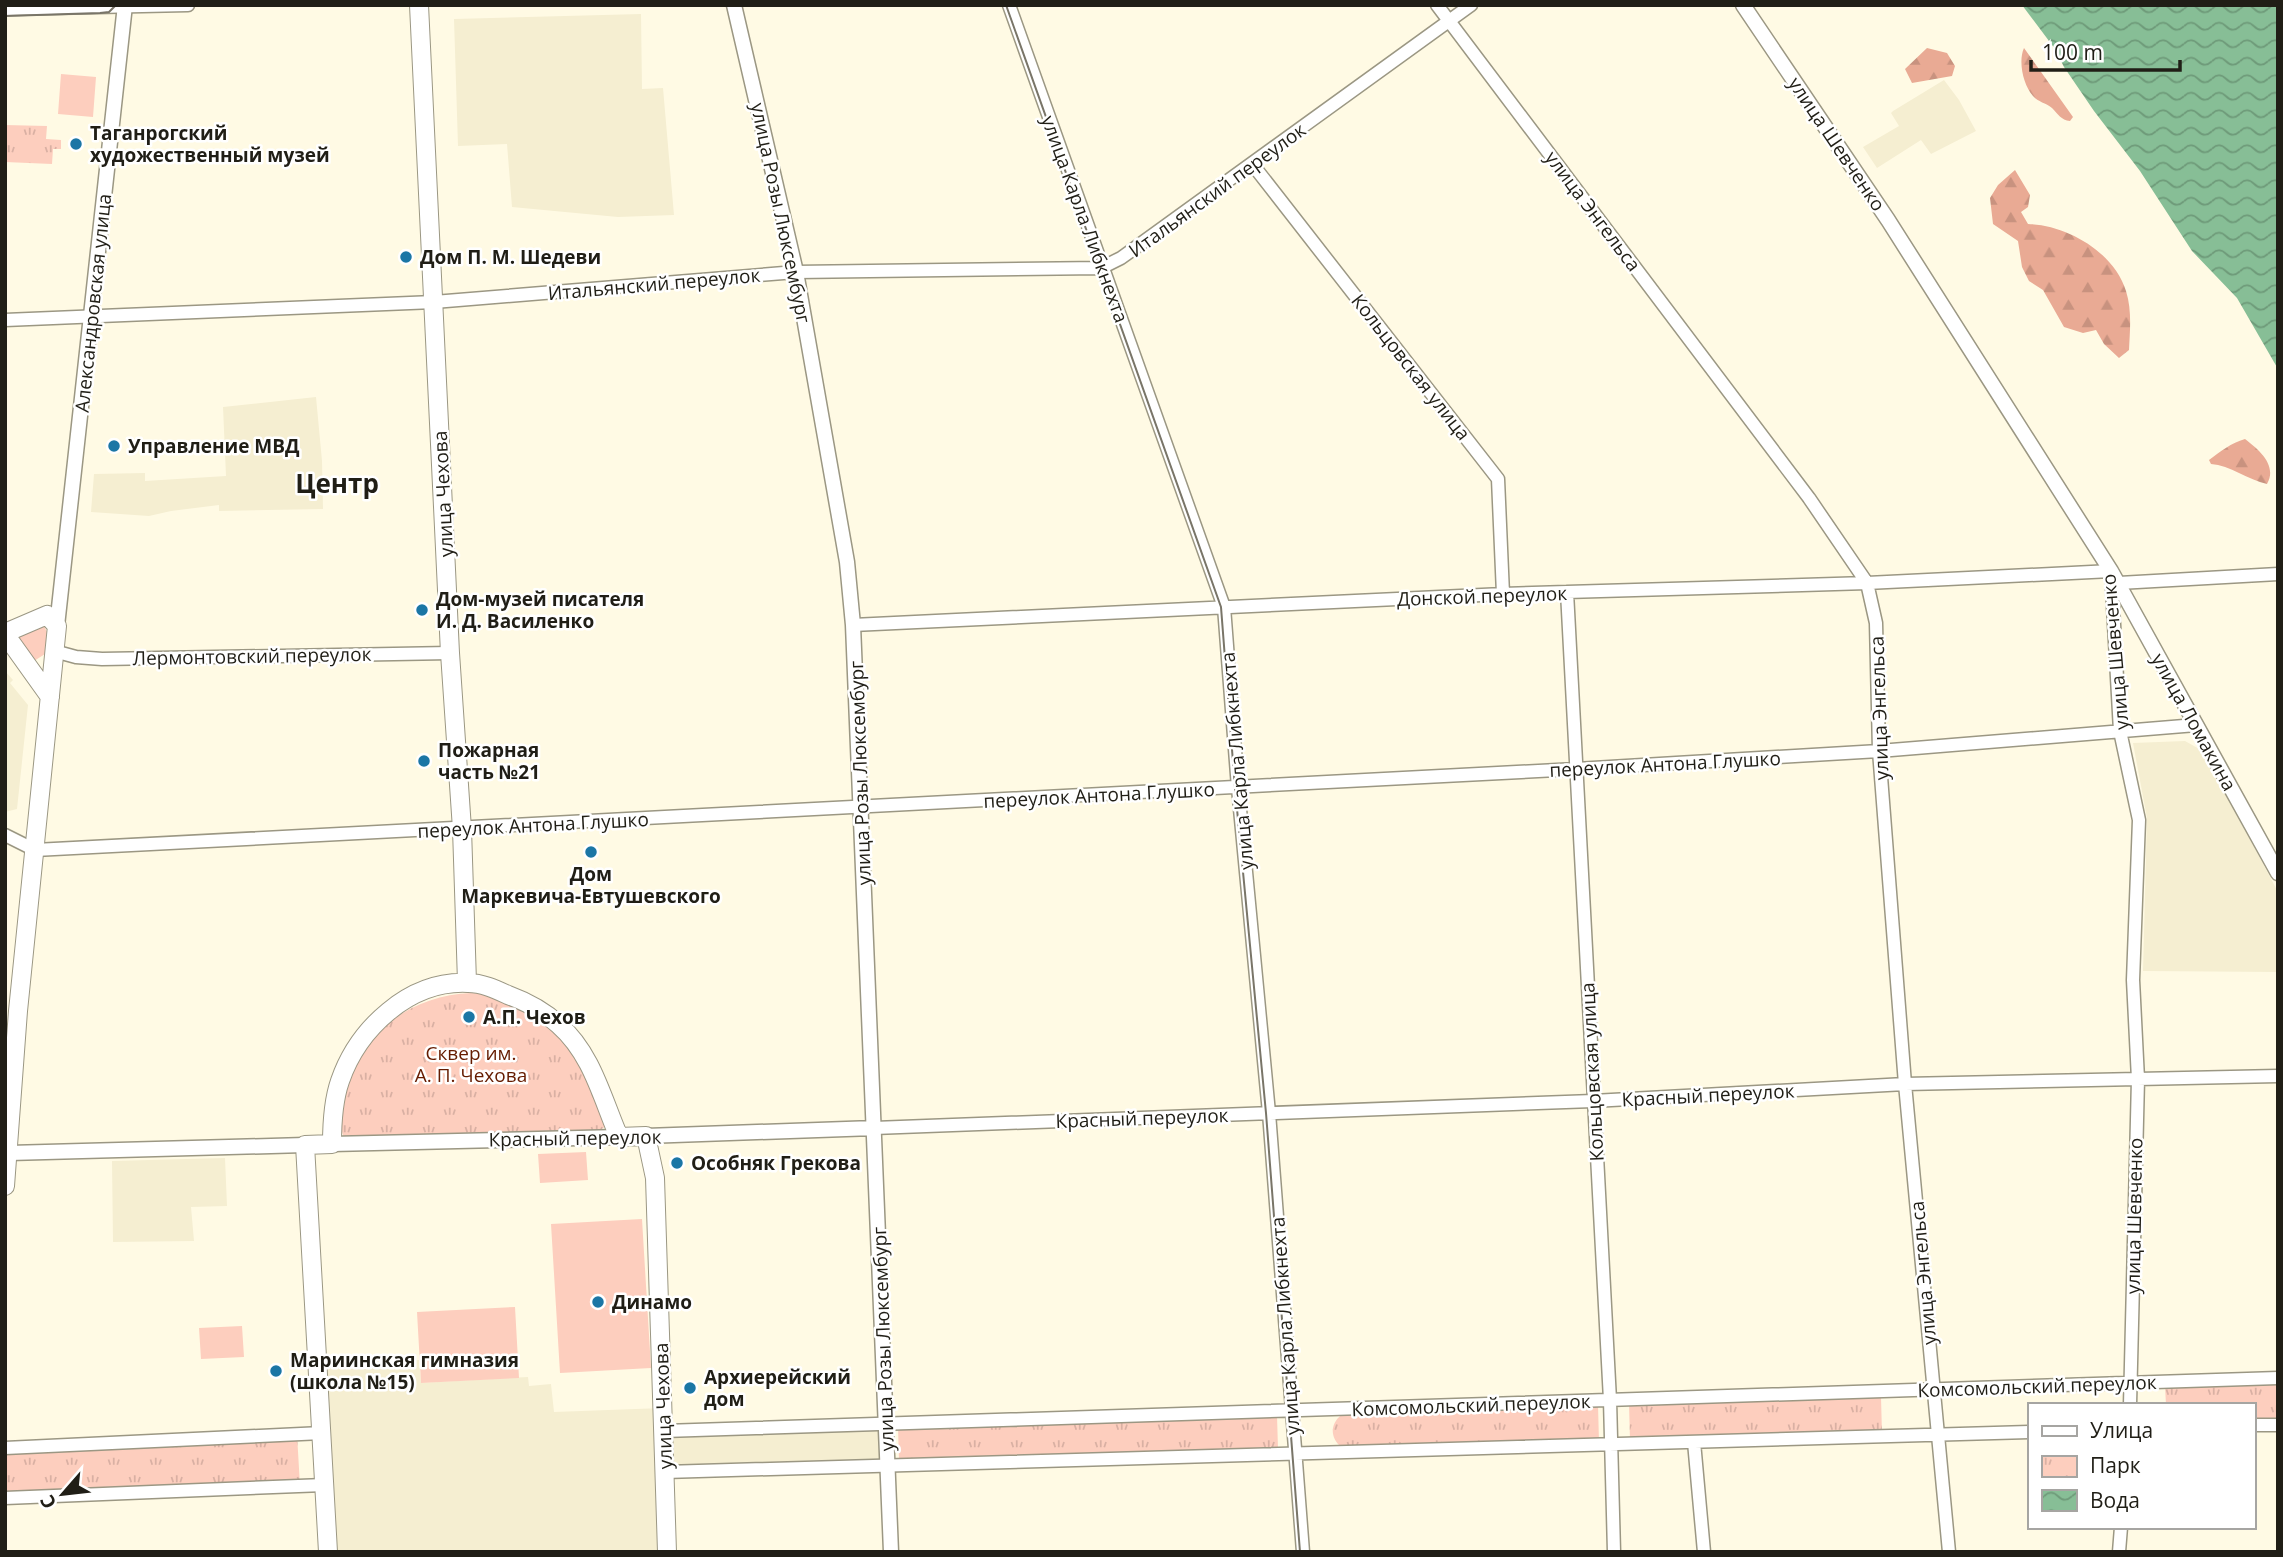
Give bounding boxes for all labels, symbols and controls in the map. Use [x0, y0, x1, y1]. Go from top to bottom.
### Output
scale bar [2031, 28, 2180, 72]
text: 100 m [2042, 38, 2103, 66]
street label: улица Шевченко [1782, 72, 1892, 216]
street label: улица Розы Люксембург [745, 100, 817, 326]
street label: улица Карла Либкнехта [1035, 112, 1135, 326]
street label: Итальянский переулок [1123, 117, 1311, 263]
place label: Таганрогский художественный музей [90, 120, 330, 168]
marker: Таганрогский художественный музей [68, 136, 84, 152]
street label: улица Энгельса [1539, 145, 1647, 277]
street label: Александровская улица [69, 192, 117, 414]
place label: Дом П. М. Шедеви [420, 244, 601, 270]
marker: Дом П. М. Шедеви [398, 249, 414, 265]
street label: Итальянский переулок [547, 262, 761, 306]
street label: Кольцовская улица [1346, 288, 1476, 446]
street label: улица Чехова [427, 430, 459, 558]
place label: Управление МВД [128, 433, 300, 459]
marker: Управление МВД [106, 438, 122, 454]
district label: Центр [295, 465, 379, 501]
street label: улица Шевченко [2095, 573, 2135, 731]
street label: Донской переулок [1396, 580, 1568, 612]
place label: Дом-музей писателя И. Д. Василенко [436, 586, 644, 634]
marker: Дом-музей писателя И. Д. Василенко [414, 602, 430, 618]
street label: улица Энгельса [1863, 635, 1895, 781]
street label: Лермонтовский переулок [132, 641, 372, 671]
street label: улица Ломакина [2145, 649, 2243, 795]
street label: улица Карла Либкнехта [1215, 651, 1259, 871]
street label: улица Розы Люксембург [843, 660, 877, 886]
place label: Пожарная часть №21 [438, 737, 540, 785]
street label: переулок Антона Глушко [1549, 745, 1781, 783]
marker: Пожарная часть №21 [416, 753, 432, 769]
street label: переулок Антона Глушко [983, 776, 1215, 814]
street label: переулок Антона Глушко [417, 806, 649, 844]
marker: Дом Маркевича-Евтушевского [583, 844, 599, 860]
place label: Дом Маркевича-Евтушевского [461, 861, 721, 909]
street label: Кольцовская улица [1574, 982, 1610, 1162]
place label: А.П. Чехов [483, 1004, 586, 1030]
marker: А.П. Чехов [461, 1009, 477, 1025]
park label: Сквер им. А. П. Чехова [415, 1040, 527, 1088]
street label: Красный переулок [1621, 1077, 1795, 1113]
street label: Красный переулок [1055, 1102, 1229, 1134]
street label: Красный переулок [488, 1123, 662, 1153]
street label: улица Шевченко [2120, 1138, 2148, 1294]
place label: Особняк Грекова [691, 1150, 861, 1176]
marker: Особняк Грекова [669, 1155, 685, 1171]
street label: улица Энгельса [1904, 1200, 1942, 1346]
street label: улица Карла Либкнехта [1264, 1216, 1306, 1436]
street label: улица Розы Люксембург [866, 1226, 900, 1452]
place label: Динамо [612, 1289, 692, 1315]
marker: Динамо [590, 1294, 606, 1310]
street label: улица Чехова [648, 1342, 678, 1470]
place label: Мариинская гимназия (школа №15) [290, 1347, 519, 1395]
marker: Мариинская гимназия (школа №15) [268, 1363, 284, 1379]
place label: Архиерейский дом [704, 1364, 851, 1412]
street label: Комсомольский переулок [1917, 1369, 2157, 1403]
marker: Архиерейский дом [682, 1380, 698, 1396]
street label: Комсомольский переулок [1351, 1388, 1591, 1422]
legend [2028, 1403, 2255, 1529]
text: Улица [2090, 1416, 2153, 1444]
text: Парк [2090, 1451, 2141, 1479]
north arrow [28, 1459, 98, 1529]
text: Вода [2090, 1486, 2140, 1514]
text: С [34, 1491, 62, 1513]

